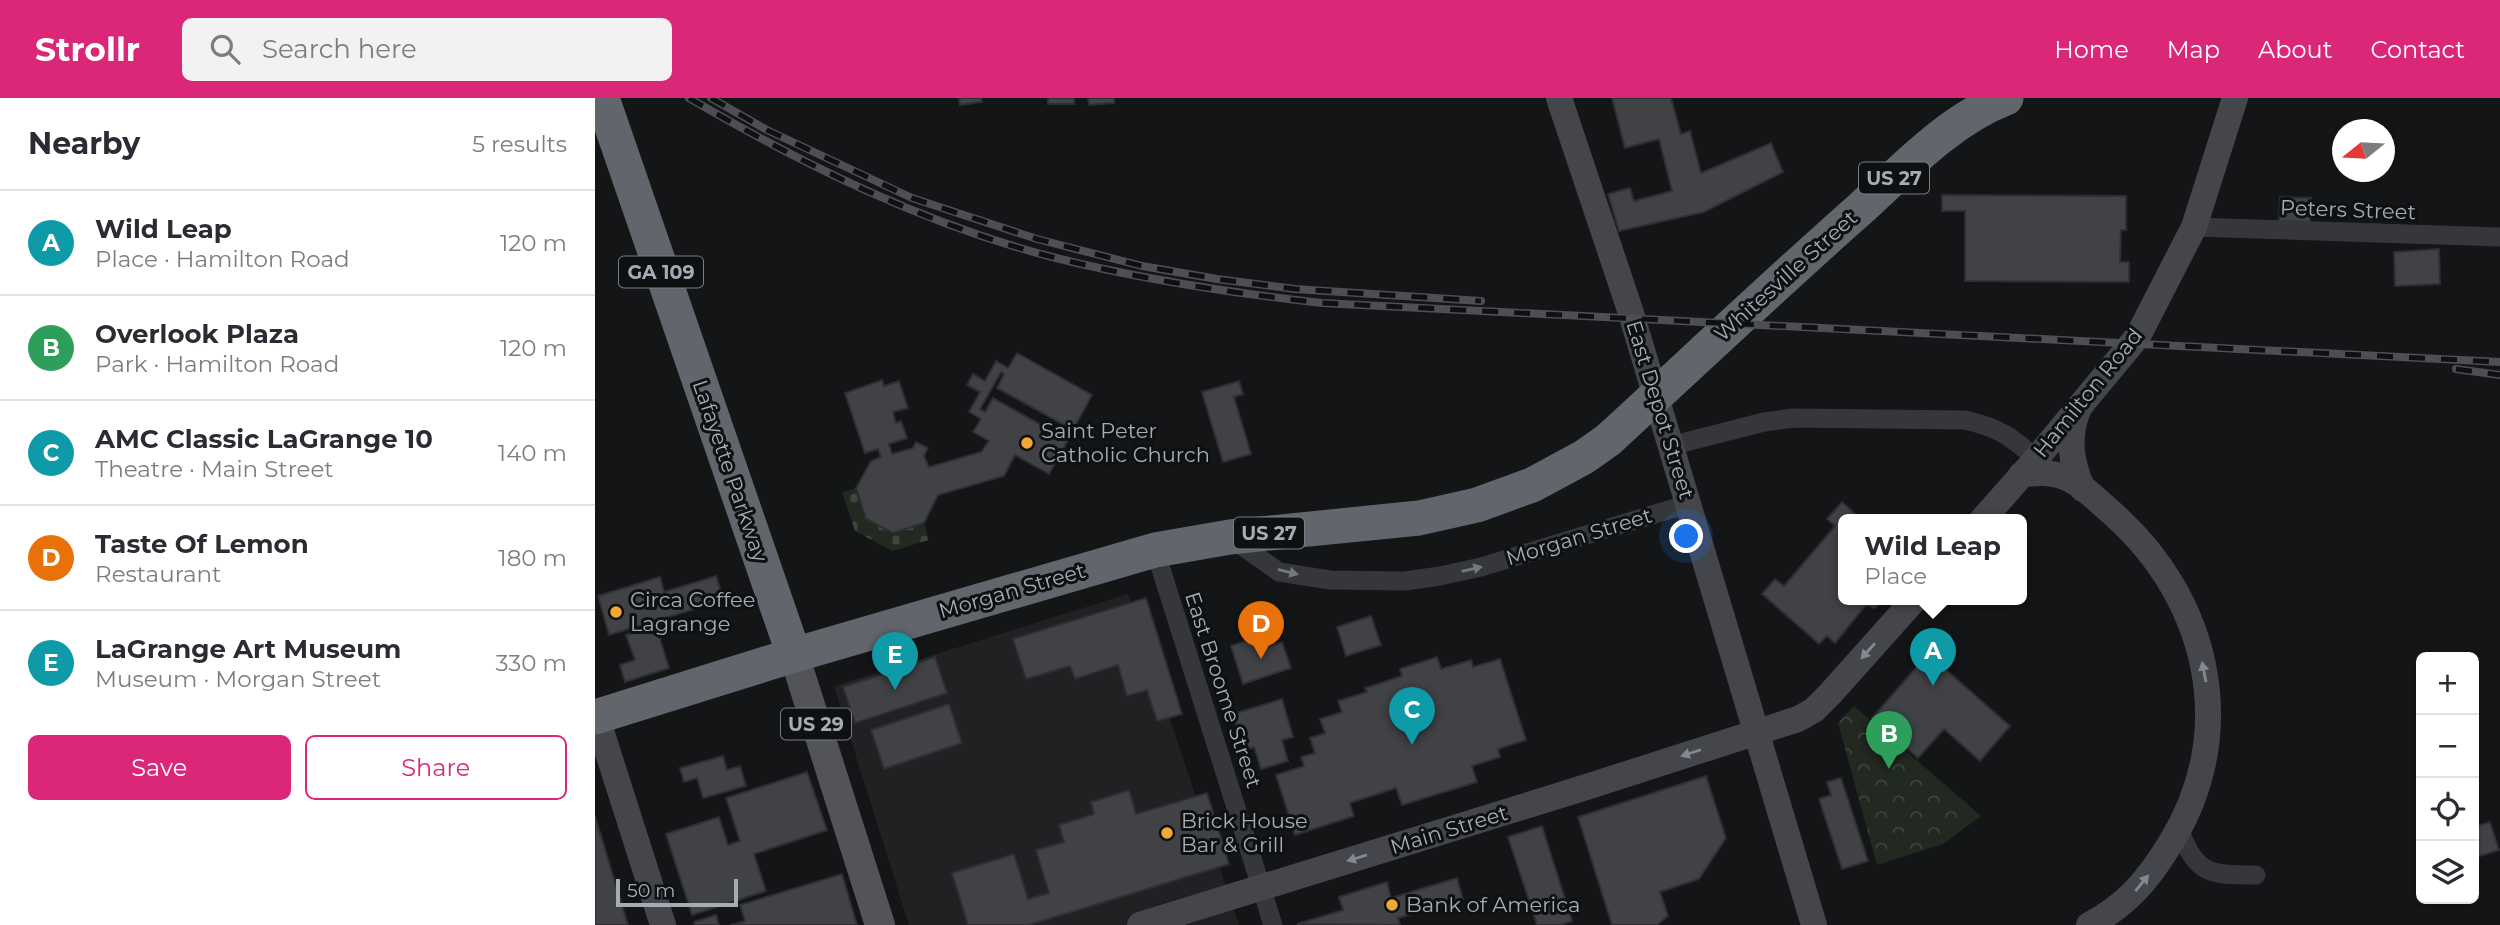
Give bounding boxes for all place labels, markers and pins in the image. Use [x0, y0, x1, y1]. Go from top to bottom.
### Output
place label: Saint Peter Catholic Church [1041, 418, 1210, 467]
marker: Saint Peter Catholic Church [1019, 435, 1035, 451]
place label: Circa Coffee Lagrange [630, 587, 755, 636]
pin: D [1238, 601, 1284, 659]
marker: Circa Coffee Lagrange [608, 604, 624, 620]
pin: A [1910, 628, 1956, 686]
pin: E [872, 632, 918, 690]
pin: C [1389, 687, 1435, 745]
pin: B [1866, 711, 1912, 769]
place label: Brick House Bar & Grill [1181, 808, 1308, 857]
marker: Brick House Bar & Grill [1159, 825, 1175, 841]
place label: Bank of America [1406, 892, 1580, 917]
marker: Bank of America [1384, 897, 1400, 913]

